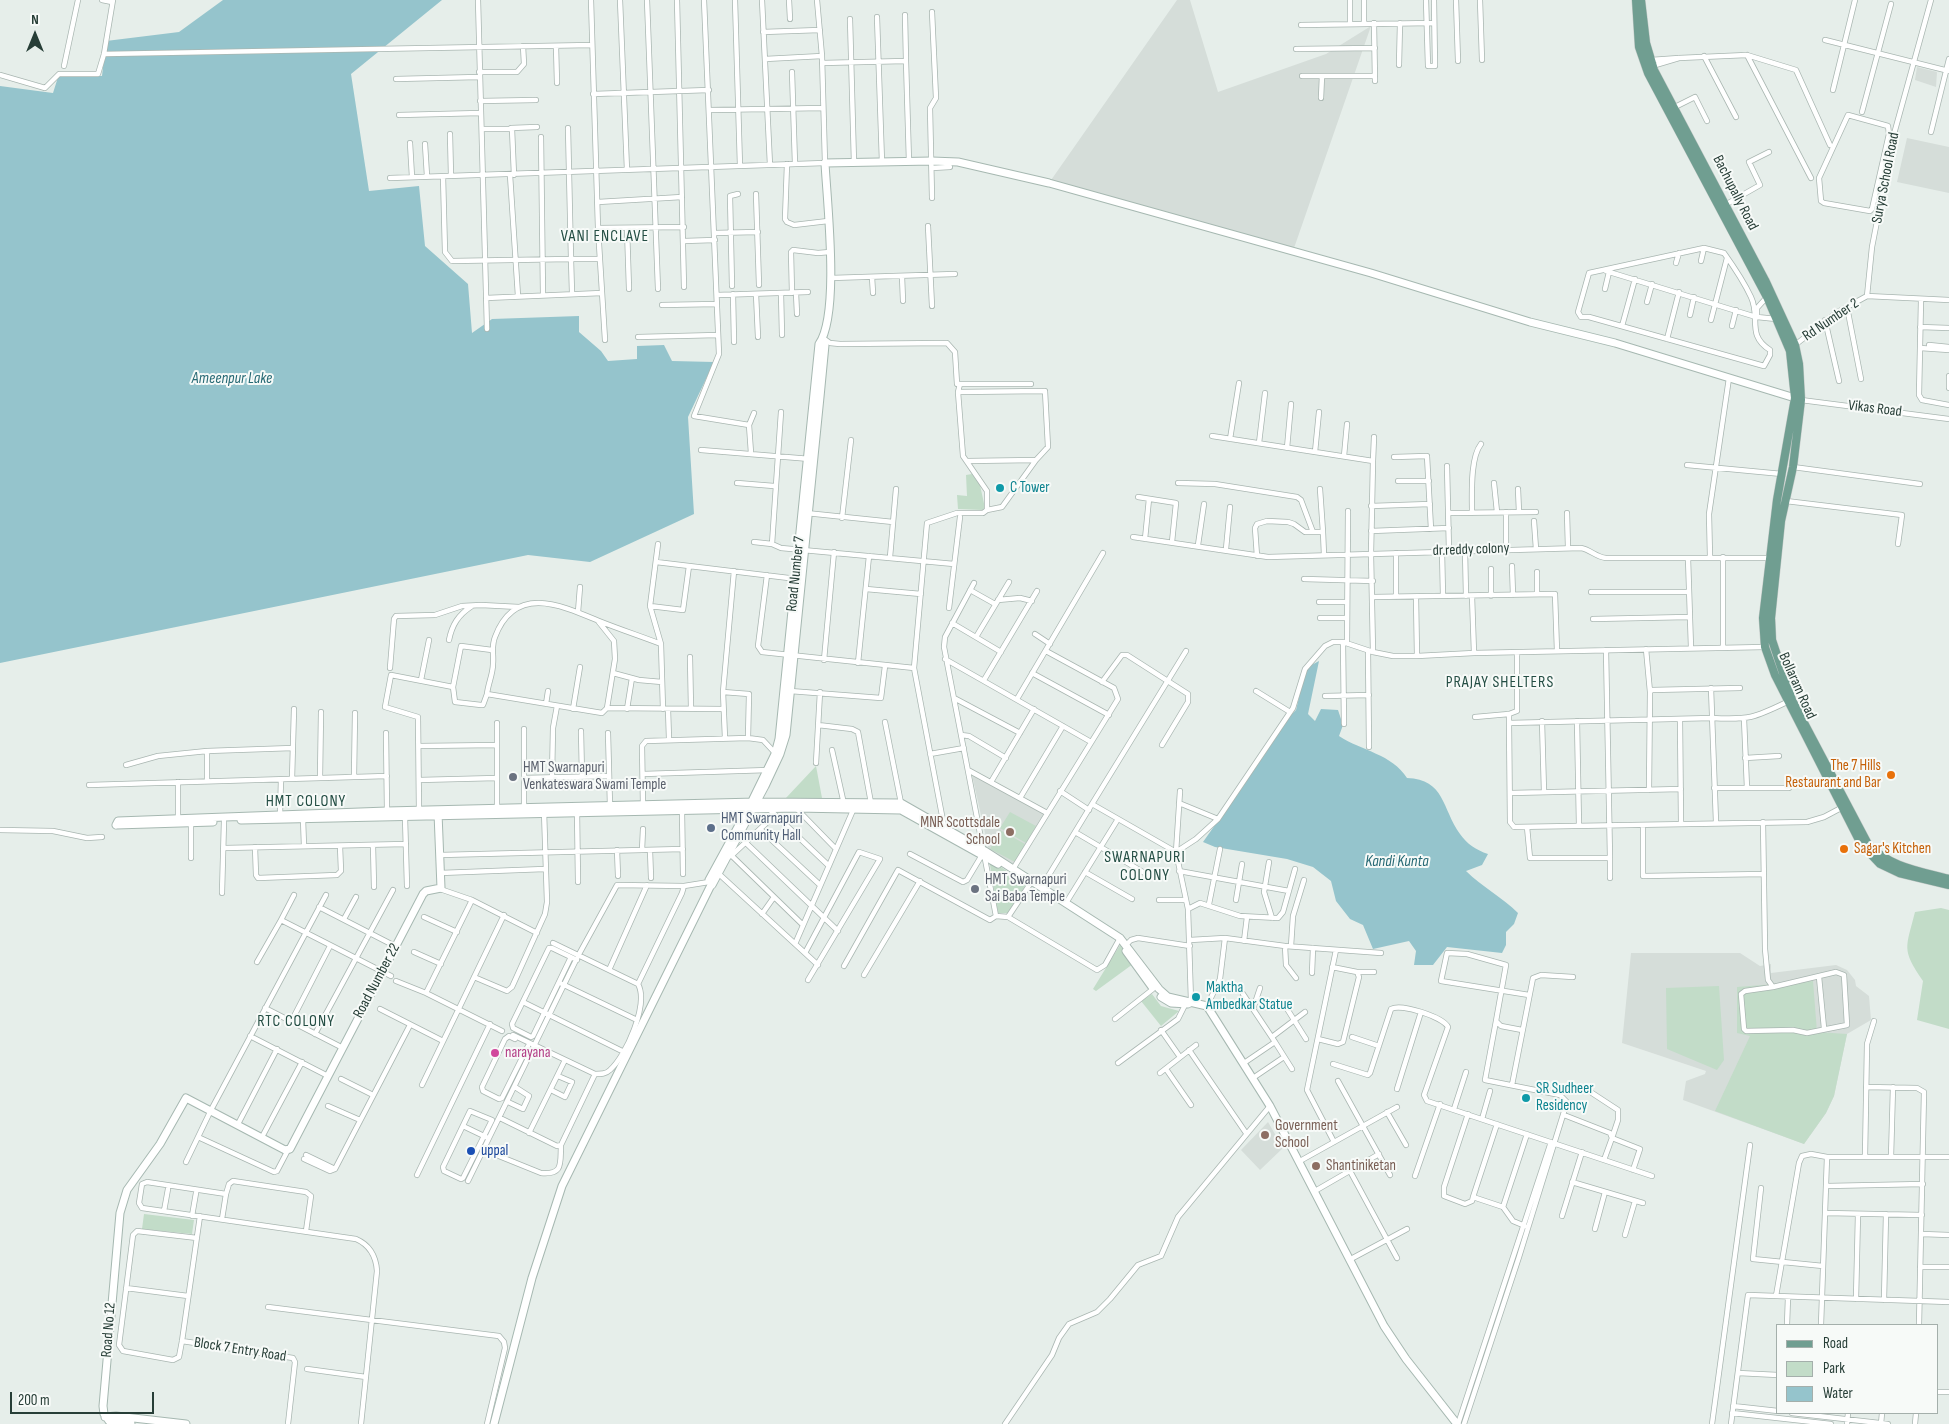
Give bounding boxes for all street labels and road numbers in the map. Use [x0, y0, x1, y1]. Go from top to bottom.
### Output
street label: Surya School Road [1868, 131, 1904, 225]
street label: Bachupally Road [1708, 152, 1762, 234]
street label: Rd Number 2 [1799, 295, 1863, 345]
street label: Vikas Road [1847, 397, 1903, 421]
street label: Road Number 7 [783, 535, 809, 613]
street label: dr.reddy colony [1432, 540, 1510, 560]
street label: Bollaram Road [1774, 650, 1820, 722]
street label: Road Number 22 [350, 940, 404, 1022]
street label: Road No 12 [98, 1302, 120, 1358]
street label: Block 7 Entry Road [193, 1334, 287, 1366]

